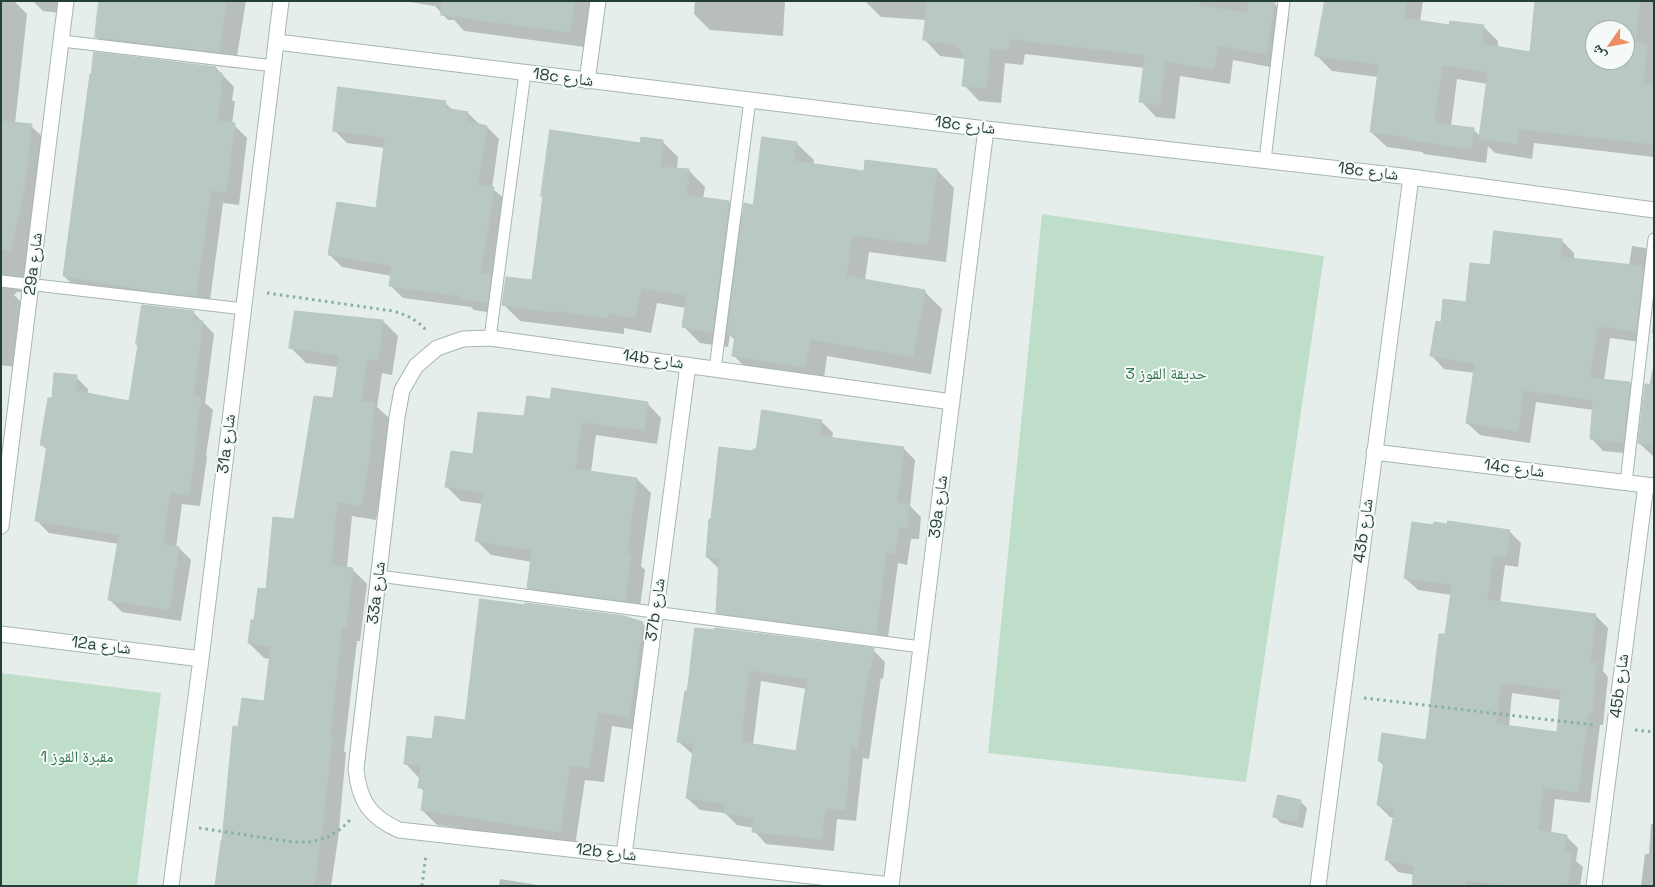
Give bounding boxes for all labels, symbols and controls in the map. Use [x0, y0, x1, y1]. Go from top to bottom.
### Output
north arrow [1585, 20, 1635, 70]
text: ش [1587, 41, 1610, 64]
street label: 18c شارع [532, 65, 594, 91]
street label: 18c شارع [934, 113, 996, 139]
street label: 18c شارع [1337, 159, 1399, 185]
street label: 29a شارع [21, 232, 47, 296]
street label: 14b شارع [621, 346, 685, 374]
park label: حديقة القوز 3 [1125, 365, 1207, 385]
street label: 31a شارع [214, 413, 240, 475]
street label: 14c شارع [1483, 456, 1545, 482]
street label: 39a شارع [926, 474, 952, 540]
street label: 43b شارع [1350, 498, 1378, 564]
street label: 33a شارع [364, 561, 390, 625]
street label: 37b شارع [642, 577, 670, 643]
street label: 12a شارع [70, 633, 132, 659]
street label: 45b شارع [1607, 653, 1633, 719]
park label: مقبرة القوز 1 [40, 748, 114, 768]
street label: 12b شارع [575, 840, 637, 866]

